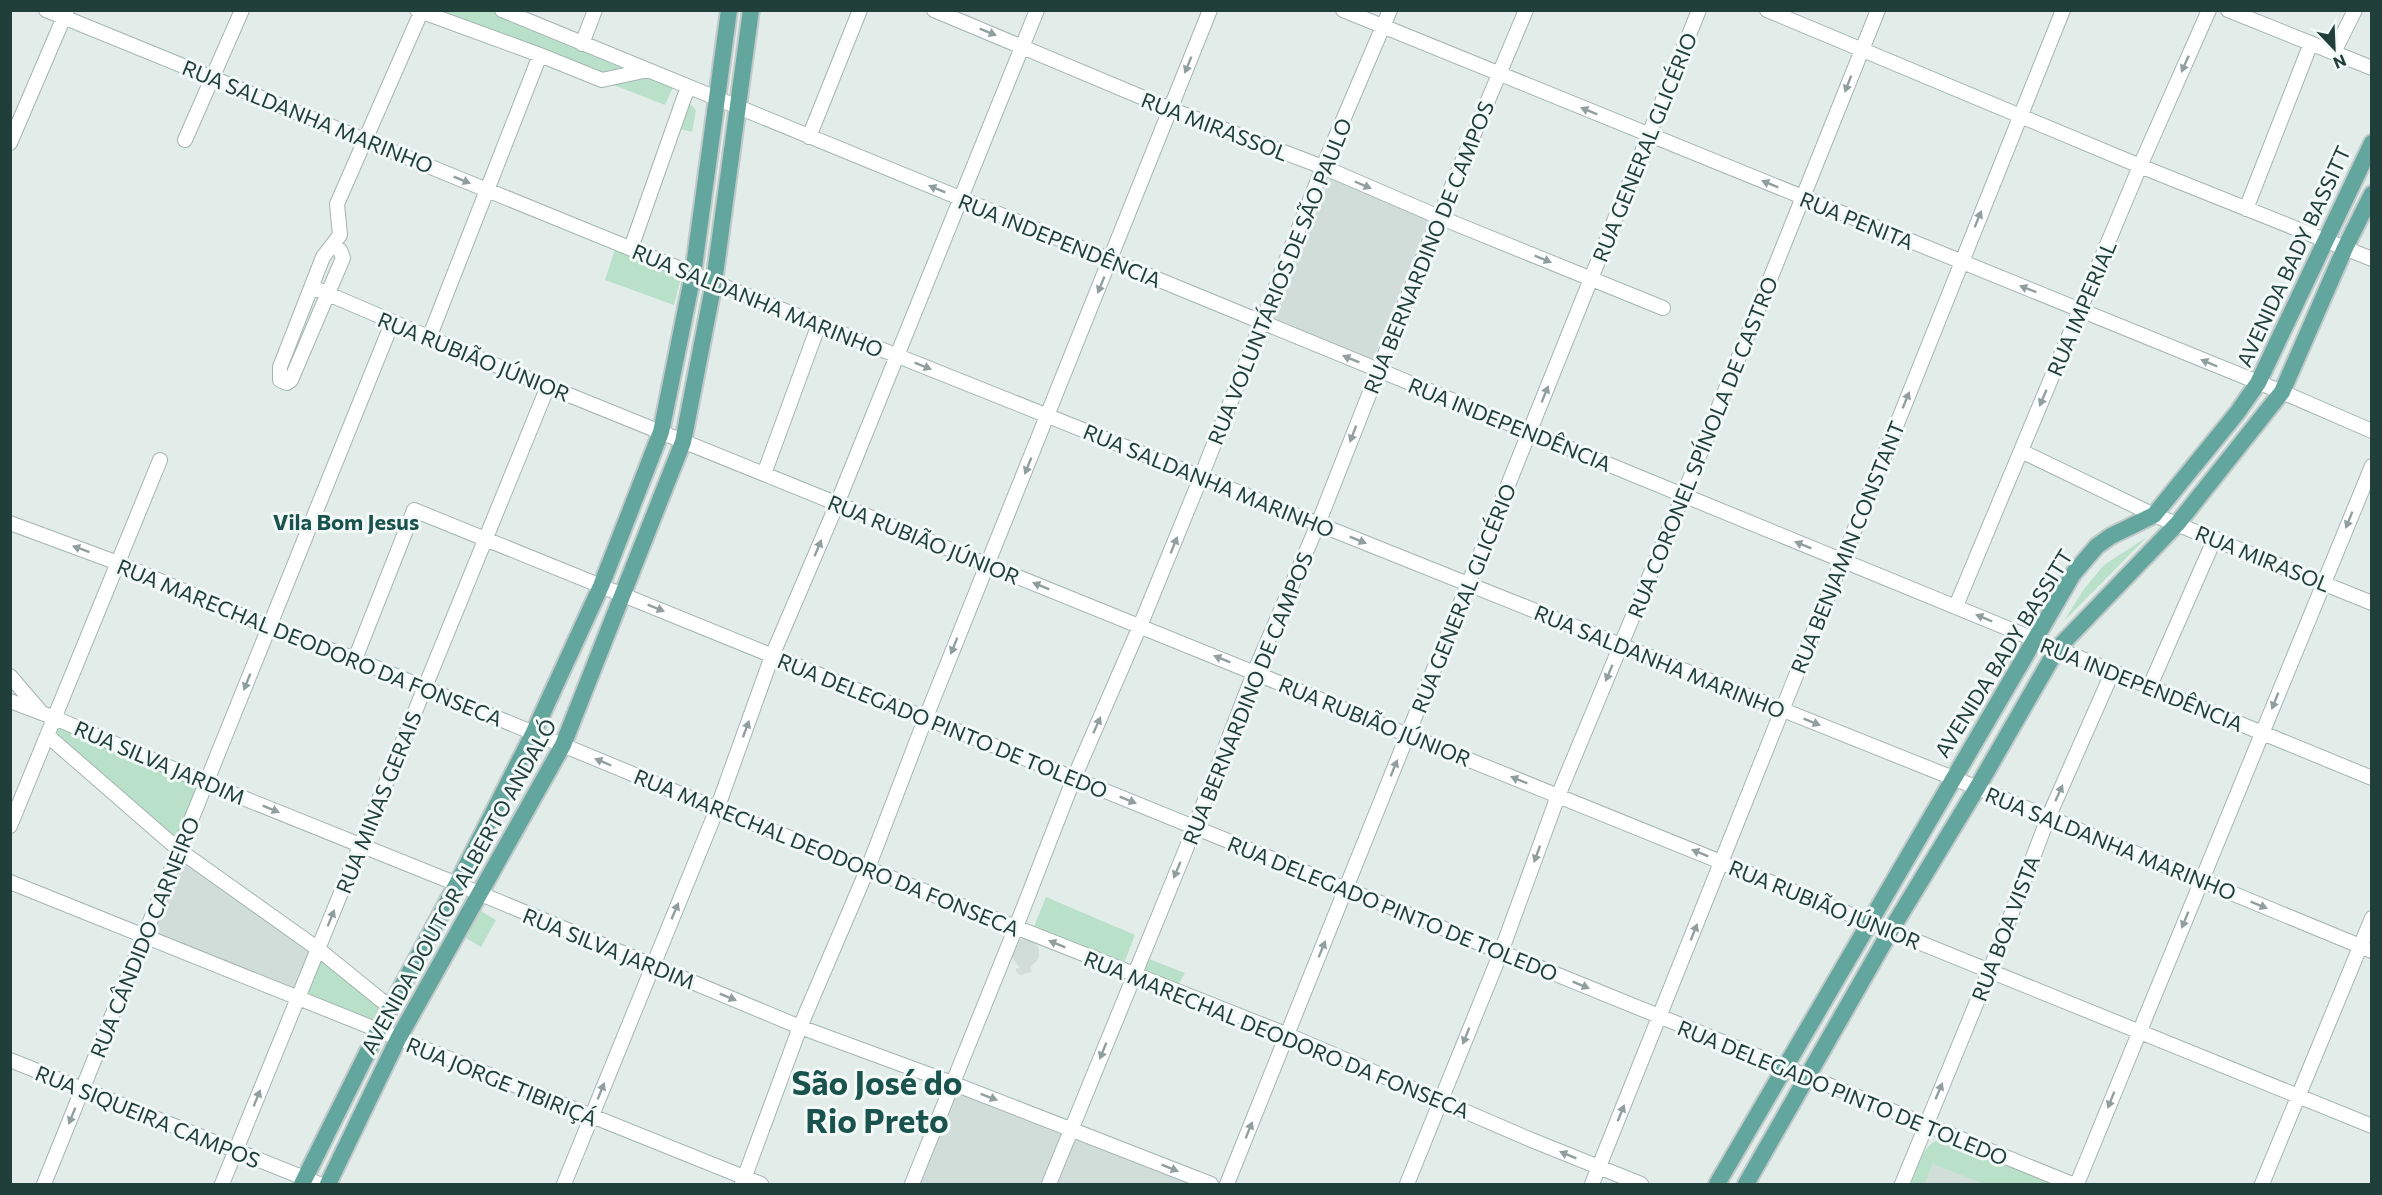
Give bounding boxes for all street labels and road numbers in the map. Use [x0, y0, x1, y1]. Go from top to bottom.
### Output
street label: RUA GENERAL GLICÉRIO [1587, 29, 1701, 265]
street label: RUA SALDANHA MARINHO [179, 54, 437, 178]
street label: RUA MIRASSOL [1138, 87, 1292, 165]
street label: RUA BERNARDINO DE CAMPOS [1358, 97, 1498, 397]
street label: RUA VOLUNTÁRIOS DE SÃO PAULO [1202, 114, 1356, 448]
street label: AVENIDA BADY BASSITT [2231, 142, 2355, 370]
street label: RUA PENITA [1797, 186, 1917, 254]
street label: RUA INDEPENDÊNCIA [955, 188, 1165, 292]
street label: RUA IMPERIAL [2041, 236, 2121, 380]
street label: RUA SALDANHA MARINHO [629, 238, 887, 362]
street label: RUA CORONEL SPÍNOLA DE CASTRO [1622, 273, 1782, 621]
street label: RUA RUBIÃO JÚNIOR [374, 306, 574, 406]
street label: RUA INDEPENDÊNCIA [1405, 372, 1615, 476]
street label: RUA BENJAMIN CONSTANT [1785, 417, 1909, 677]
street label: RUA SALDANHA MARINHO [1080, 418, 1338, 542]
street label: RUA GENERAL GLICÉRIO [1406, 480, 1520, 716]
street label: RUA RUBIÃO JÚNIOR [824, 489, 1024, 589]
street label: RUA MIRASOL [2192, 520, 2334, 596]
street label: AVENIDA BADY BASSITT [1929, 544, 2077, 762]
street label: RUA BERNARDINO DE CAMPOS [1177, 548, 1317, 848]
street label: RUA MARECHAL DEODORO DA FONSECA [114, 553, 506, 731]
street label: RUA SALDANHA MARINHO [1531, 599, 1789, 723]
street label: RUA INDEPENDÊNCIA [2037, 632, 2247, 736]
street label: RUA DELEGADO PINTO DE TOLEDO [774, 647, 1112, 803]
street label: RUA RUBIÃO JÚNIOR [1275, 671, 1475, 771]
street label: RUA MINAS GERAIS [330, 707, 426, 897]
street label: AVENIDA DOUTOR ALBERTO ANDALÓ [355, 714, 561, 1058]
street label: RUA SILVA JARDIM [71, 715, 249, 809]
street label: RUA MARECHAL DEODORO DA FONSECA [631, 763, 1023, 941]
street label: RUA SALDANHA MARINHO [1982, 781, 2240, 905]
street label: RUA CÂNDIDO CARNEIRO [84, 813, 204, 1061]
street label: RUA DELEGADO PINTO DE TOLEDO [1224, 830, 1562, 986]
street label: RUA BOA VISTA [1966, 852, 2044, 1004]
street label: RUA RUBIÃO JÚNIOR [1725, 854, 1925, 954]
street label: RUA SILVA JARDIM [520, 902, 698, 994]
street label: RUA MARECHAL DEODORO DA FONSECA [1081, 945, 1473, 1123]
street label: RUA DELEGADO PINTO DE TOLEDO [1674, 1014, 2012, 1170]
street label: RUA JORGE TIBIRIÇÁ [403, 1031, 601, 1131]
street label: RUA SIQUEIRA CAMPOS [32, 1059, 264, 1173]

